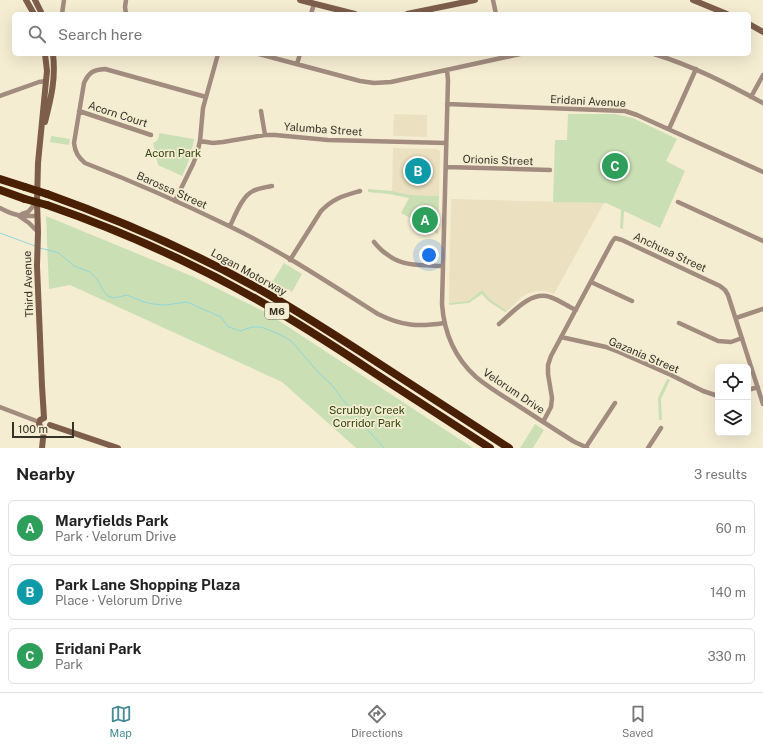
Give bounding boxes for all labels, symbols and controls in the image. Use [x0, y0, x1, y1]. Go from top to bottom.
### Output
search box [12, 12, 751, 56]
icon: search [26, 23, 48, 45]
text: Search here [58, 26, 142, 43]
street label: Eridani Avenue [550, 93, 626, 109]
street label: Acorn Court [87, 99, 149, 129]
street label: Yalumba Street [283, 120, 363, 138]
park label: Acorn Park [145, 147, 201, 159]
pin: C [602, 151, 628, 181]
street label: Orionis Street [462, 153, 534, 167]
pin: B [405, 156, 431, 186]
street label: Barossa Street [135, 169, 209, 211]
pin: A [412, 205, 438, 235]
street label: Anchusa Street [632, 230, 708, 274]
your location [419, 245, 439, 265]
street label: Logan Motorway [209, 246, 289, 298]
street label: Third Avenue [21, 250, 35, 318]
road number: M6 [265, 303, 289, 319]
street label: Gazania Street [607, 335, 681, 375]
map controls [715, 364, 751, 436]
button: locate [715, 364, 751, 400]
street label: Velorum Drive [481, 366, 547, 416]
button: layers [715, 400, 751, 436]
park label: Scrubby Creek Corridor Park [329, 404, 405, 429]
scale bar [12, 420, 74, 439]
text: 100 m [18, 423, 48, 435]
text: Nearby [16, 464, 75, 484]
text: 3 results [694, 467, 747, 482]
text: Maryfields Park [55, 512, 169, 529]
text: A [25, 521, 35, 536]
text: 60 m [716, 521, 746, 536]
text: Park · Velorum Drive [55, 529, 176, 544]
text: Park Lane Shopping Plaza [55, 576, 240, 593]
text: B [26, 585, 34, 600]
text: 140 m [710, 585, 746, 600]
text: Place · Velorum Drive [55, 593, 182, 608]
text: Eridani Park [55, 640, 141, 657]
text: C [25, 649, 35, 664]
text: 330 m [707, 649, 746, 664]
text: Park [55, 657, 83, 672]
tab: Map [110, 703, 132, 739]
tab: Directions [351, 703, 403, 739]
tab: Saved [622, 703, 653, 739]

